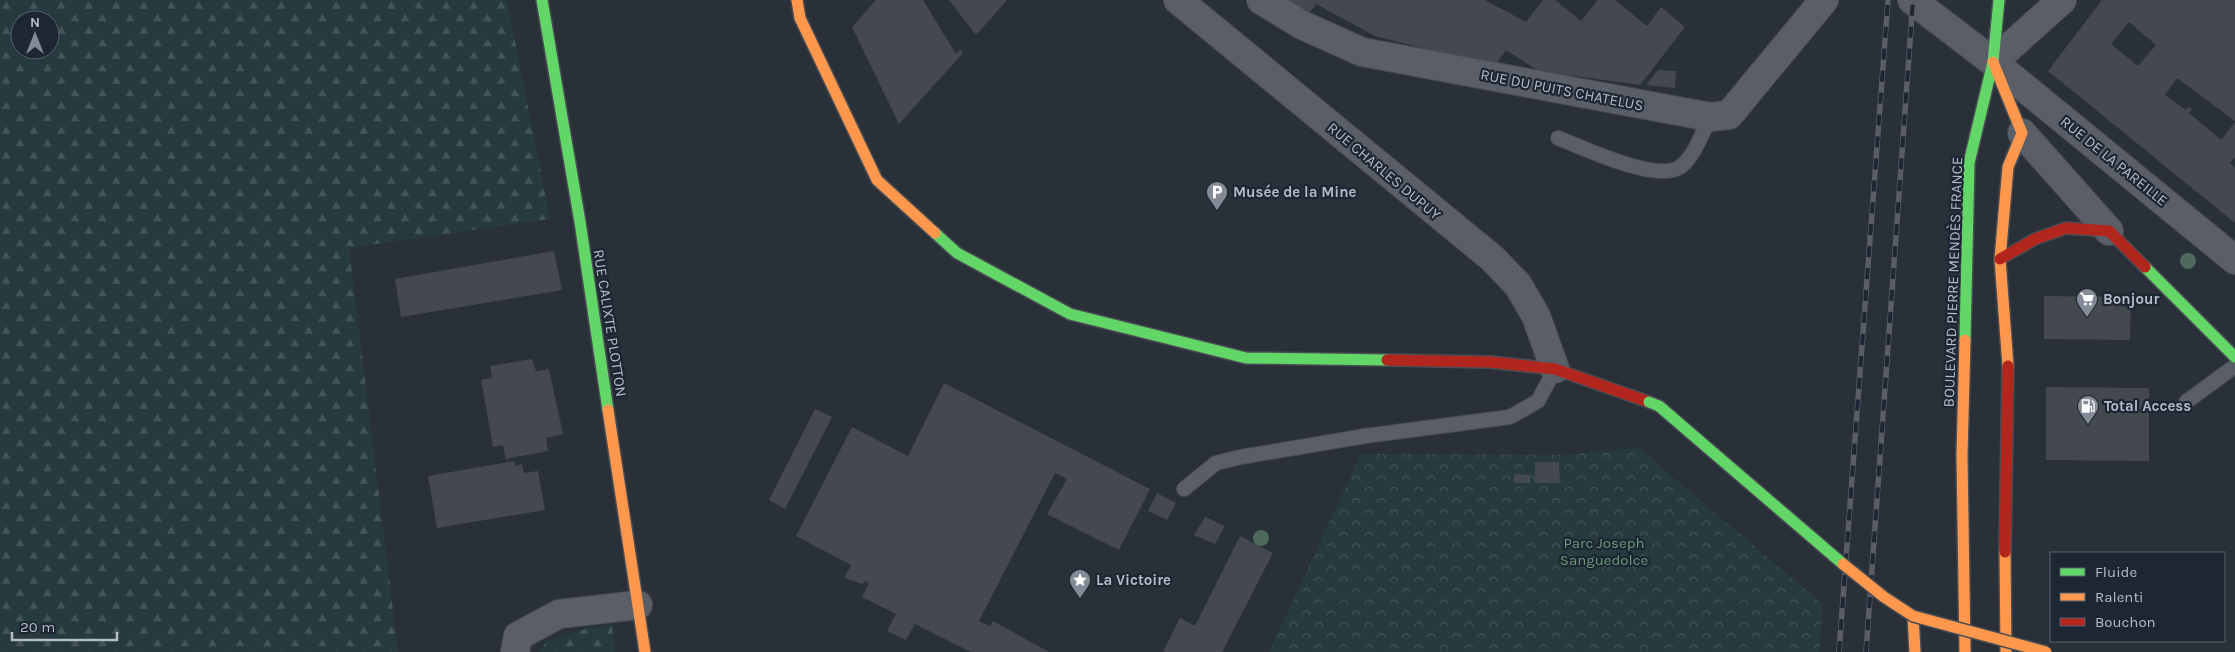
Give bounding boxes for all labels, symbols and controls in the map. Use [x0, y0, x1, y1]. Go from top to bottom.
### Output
north arrow [10, 10, 60, 60]
text: N [30, 14, 40, 31]
street label: RUE DU PUITS CHATELUS [1479, 65, 1645, 115]
street label: RUE DE LA PAREILLE [2057, 112, 2171, 210]
street label: RUE CHARLES DUPUY [1324, 118, 1445, 224]
street label: BOULEVARD PIERRE MENDÈS FRANCE [1940, 156, 1966, 408]
parking icon: Musée de la Mine [1205, 180, 1229, 211]
place label: Musée de la Mine [1233, 183, 1357, 201]
street label: RUE CALIXTE PLOTTON [589, 248, 631, 398]
supermarket icon: Bonjour [2075, 287, 2099, 318]
place label: Bonjour [2103, 290, 2159, 308]
fuel station icon: Total Access [2076, 394, 2100, 425]
place label: Total Access [2104, 397, 2191, 415]
park label: Parc Joseph Sanguedolce [1560, 534, 1648, 569]
legend [2050, 552, 2225, 642]
text: Fluide [2095, 563, 2137, 581]
place icon: La Victoire [1068, 568, 1092, 599]
place label: La Victoire [1096, 571, 1171, 589]
text: Ralenti [2095, 588, 2144, 606]
scale bar [12, 610, 118, 642]
text: Bouchon [2095, 613, 2156, 631]
text: 20 m [20, 618, 55, 636]

